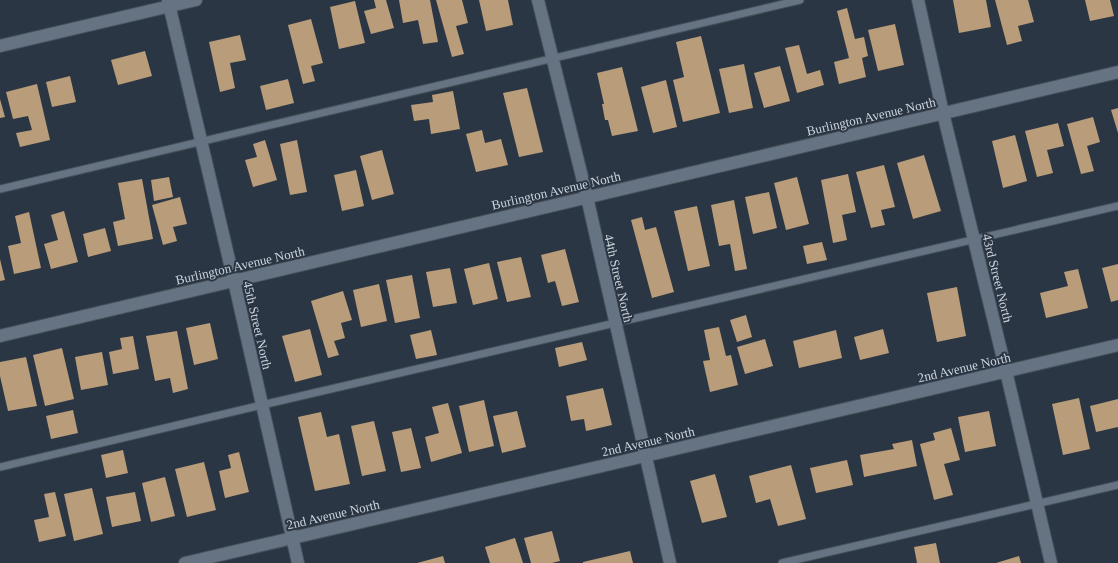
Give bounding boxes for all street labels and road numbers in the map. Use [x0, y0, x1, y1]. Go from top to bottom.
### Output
street label: Burlington Avenue North [805, 94, 938, 139]
street label: Burlington Avenue North [490, 168, 623, 213]
street label: 44th Street North [601, 232, 636, 324]
street label: 43rd Street North [979, 232, 1016, 325]
street label: Burlington Avenue North [174, 243, 307, 288]
street label: 45th Street North [240, 279, 275, 371]
street label: 2nd Avenue North [916, 349, 1013, 385]
street label: 2nd Avenue North [600, 423, 697, 459]
street label: 2nd Avenue North [285, 496, 382, 532]

